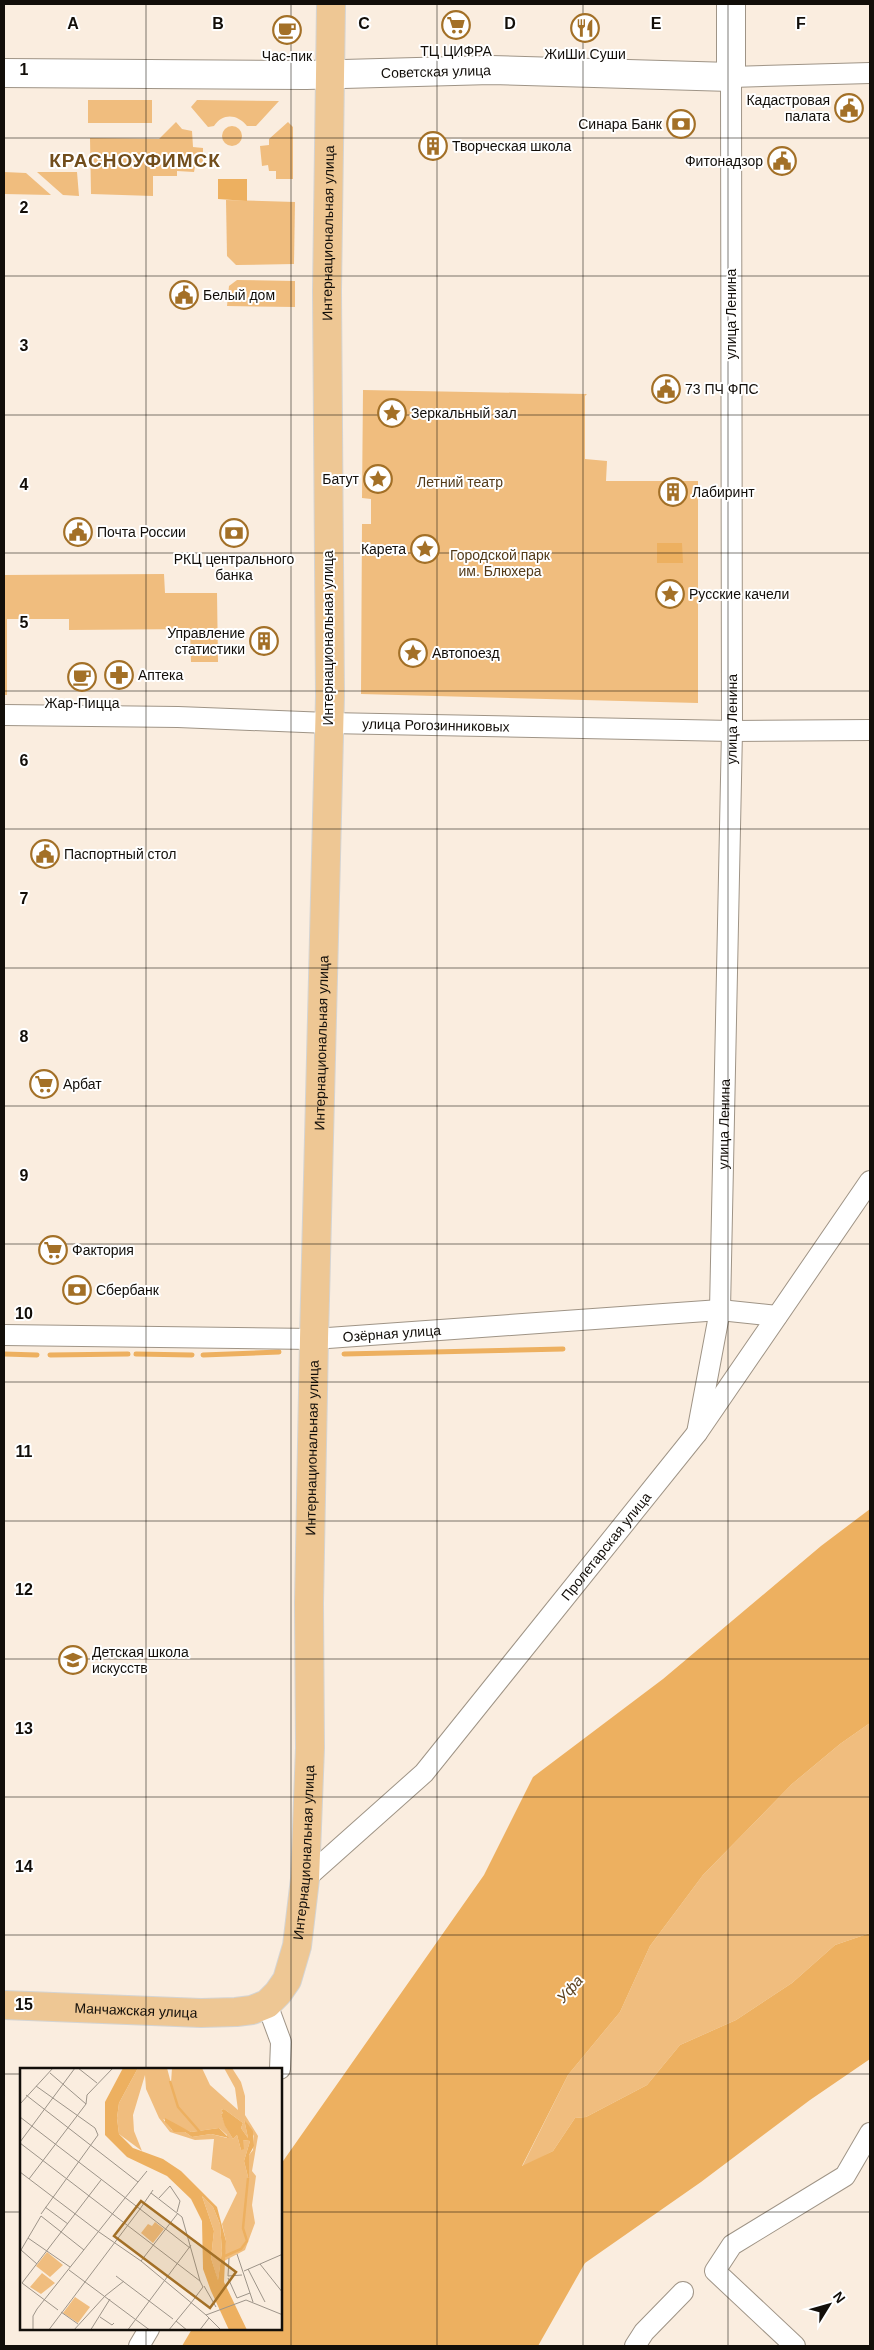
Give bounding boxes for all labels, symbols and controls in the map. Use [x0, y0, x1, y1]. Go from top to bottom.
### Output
supermarket icon: ТЦ ЦИФРА [441, 10, 471, 40]
restaurant icon: ЖиШи Суши [570, 13, 600, 43]
text: A [67, 15, 79, 32]
text: B [212, 15, 224, 32]
cafe icon: Час-пик [272, 15, 302, 45]
text: C [358, 15, 370, 32]
text: D [504, 15, 516, 32]
text: E [651, 15, 662, 32]
text: F [796, 15, 806, 32]
place label: ТЦ ЦИФРА [420, 43, 492, 59]
place label: ЖиШи Суши [544, 46, 626, 62]
place label: Час-пик [262, 48, 313, 64]
text: 1 [20, 61, 29, 78]
street label: Советская улица [381, 62, 491, 81]
place label: Кадастровая палата [746, 92, 830, 124]
public building icon: Кадастровая палата [834, 93, 864, 123]
bank icon: Синара Банк [666, 109, 696, 139]
place label: Синара Банк [578, 116, 663, 132]
building icon: Творческая школа [418, 131, 448, 161]
place label: Творческая школа [452, 138, 571, 154]
street label: Интернациональная улица [319, 145, 337, 321]
public building icon: Фитонадзор [767, 146, 797, 176]
district label: КРАСНОУФИМСК [49, 150, 221, 171]
place label: Фитонадзор [685, 153, 763, 169]
text: 2 [20, 199, 29, 216]
street label: улица Ленина [723, 269, 739, 359]
public building icon: Белый дом [169, 280, 199, 310]
place label: Белый дом [203, 287, 275, 303]
text: 3 [20, 337, 29, 354]
public building icon: 73 ПЧ ФПС [651, 374, 681, 404]
place label: 73 ПЧ ФПС [685, 381, 759, 397]
place icon: Зеркальный зал [377, 398, 407, 428]
place label: Зеркальный зал [411, 405, 517, 421]
place icon: Батут [363, 464, 393, 494]
place label: Батут [322, 471, 360, 487]
park label: Летний театр [417, 474, 503, 490]
text: 4 [20, 476, 29, 493]
building icon: Лабиринт [658, 477, 688, 507]
place label: Лабиринт [692, 484, 755, 500]
public building icon: Почта России [63, 517, 93, 547]
bank icon: РКЦ центрального банка [219, 518, 249, 548]
place label: Почта России [97, 524, 186, 540]
place icon: Карета [410, 534, 440, 564]
place label: Карета [361, 541, 406, 557]
park label: Городской парк им. Блюхера [450, 547, 551, 579]
street label: Интернациональная улица [320, 550, 336, 726]
place label: РКЦ центрального банка [174, 551, 295, 583]
place icon: Русские качели [655, 579, 685, 609]
place label: Русские качели [689, 586, 789, 602]
text: 5 [20, 614, 29, 631]
place label: Управление статистики [167, 625, 245, 657]
building icon: Управление статистики [249, 626, 279, 656]
place icon: Автопоезд [398, 638, 428, 668]
place label: Автопоезд [432, 645, 500, 661]
pharmacy icon: Аптека [104, 660, 134, 690]
cafe icon: Жар-Пицца [67, 662, 97, 692]
place label: Аптека [138, 667, 183, 683]
street label: улица Ленина [723, 674, 740, 765]
place label: Жар-Пицца [44, 695, 120, 711]
street label: улица Рогозинниковых [362, 716, 510, 735]
text: 6 [20, 752, 29, 769]
public building icon: Паспортный стол [30, 839, 60, 869]
place label: Паспортный стол [64, 846, 177, 862]
text: 7 [20, 890, 29, 907]
street label: Интернациональная улица [311, 955, 332, 1131]
text: 8 [20, 1028, 29, 1045]
supermarket icon: Арбат [29, 1069, 59, 1099]
place label: Арбат [63, 1076, 102, 1092]
street label: улица Ленина [715, 1079, 733, 1170]
text: 9 [20, 1167, 29, 1184]
supermarket icon: Фактория [38, 1235, 68, 1265]
place label: Фактория [72, 1242, 134, 1258]
bank icon: Сбербанк [62, 1275, 92, 1305]
place label: Сбербанк [96, 1282, 160, 1298]
text: 10 [15, 1305, 33, 1322]
street label: Озёрная улица [342, 1322, 442, 1345]
street label: Интернациональная улица [302, 1360, 322, 1536]
text: 11 [16, 1443, 33, 1460]
street label: Пролетарская улица [558, 1489, 654, 1604]
text: 12 [15, 1581, 33, 1598]
place label: Детская школа искусств [92, 1644, 189, 1676]
school or university icon: Детская школа искусств [58, 1645, 88, 1675]
text: 13 [15, 1720, 33, 1737]
street label: Интернациональная улица [290, 1765, 317, 1941]
text: 14 [15, 1858, 33, 1875]
water label: Уфа [552, 1972, 586, 2006]
text: 15 [15, 1996, 33, 2013]
street label: Манчажская улица [74, 2000, 198, 2021]
inset map [20, 2068, 282, 2330]
north arrow [804, 2280, 854, 2330]
text: N [830, 2288, 849, 2306]

